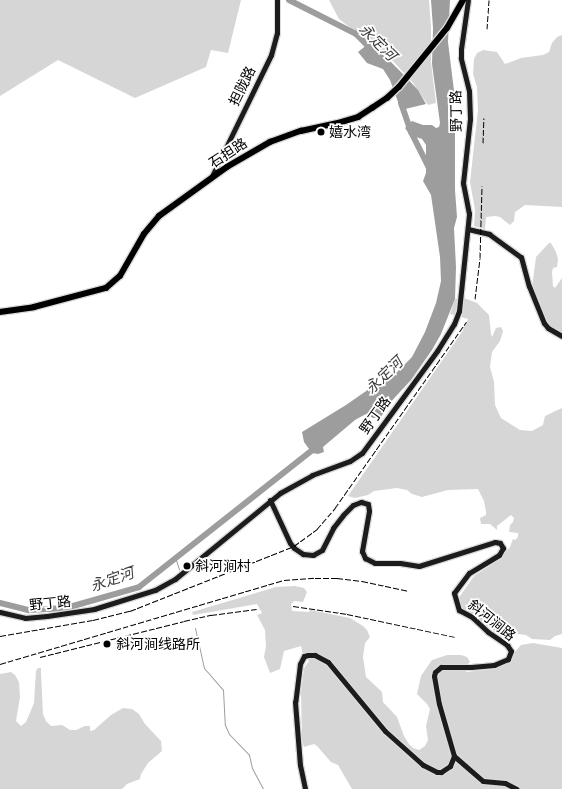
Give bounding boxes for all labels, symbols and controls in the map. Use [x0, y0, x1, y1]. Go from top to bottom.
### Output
water label: 永定河 [356, 20, 400, 64]
street label: 担陇路 [225, 63, 259, 109]
street label: 野丁路 [447, 90, 465, 132]
place label: 嬉水湾 [329, 124, 371, 140]
marker: 嬉水湾 [316, 127, 326, 137]
street label: 石担路 [206, 135, 250, 171]
water label: 永定河 [362, 353, 406, 397]
street label: 野丁路 [356, 393, 394, 437]
place label: 斜河涧村 [195, 558, 251, 574]
marker: 斜河涧村 [182, 561, 192, 571]
water label: 永定河 [88, 563, 136, 595]
street label: 野丁路 [28, 592, 72, 614]
street label: 斜河涧路 [465, 596, 519, 644]
place label: 斜河涧线路所 [116, 636, 200, 652]
marker: 斜河涧线路所 [101, 638, 113, 650]

